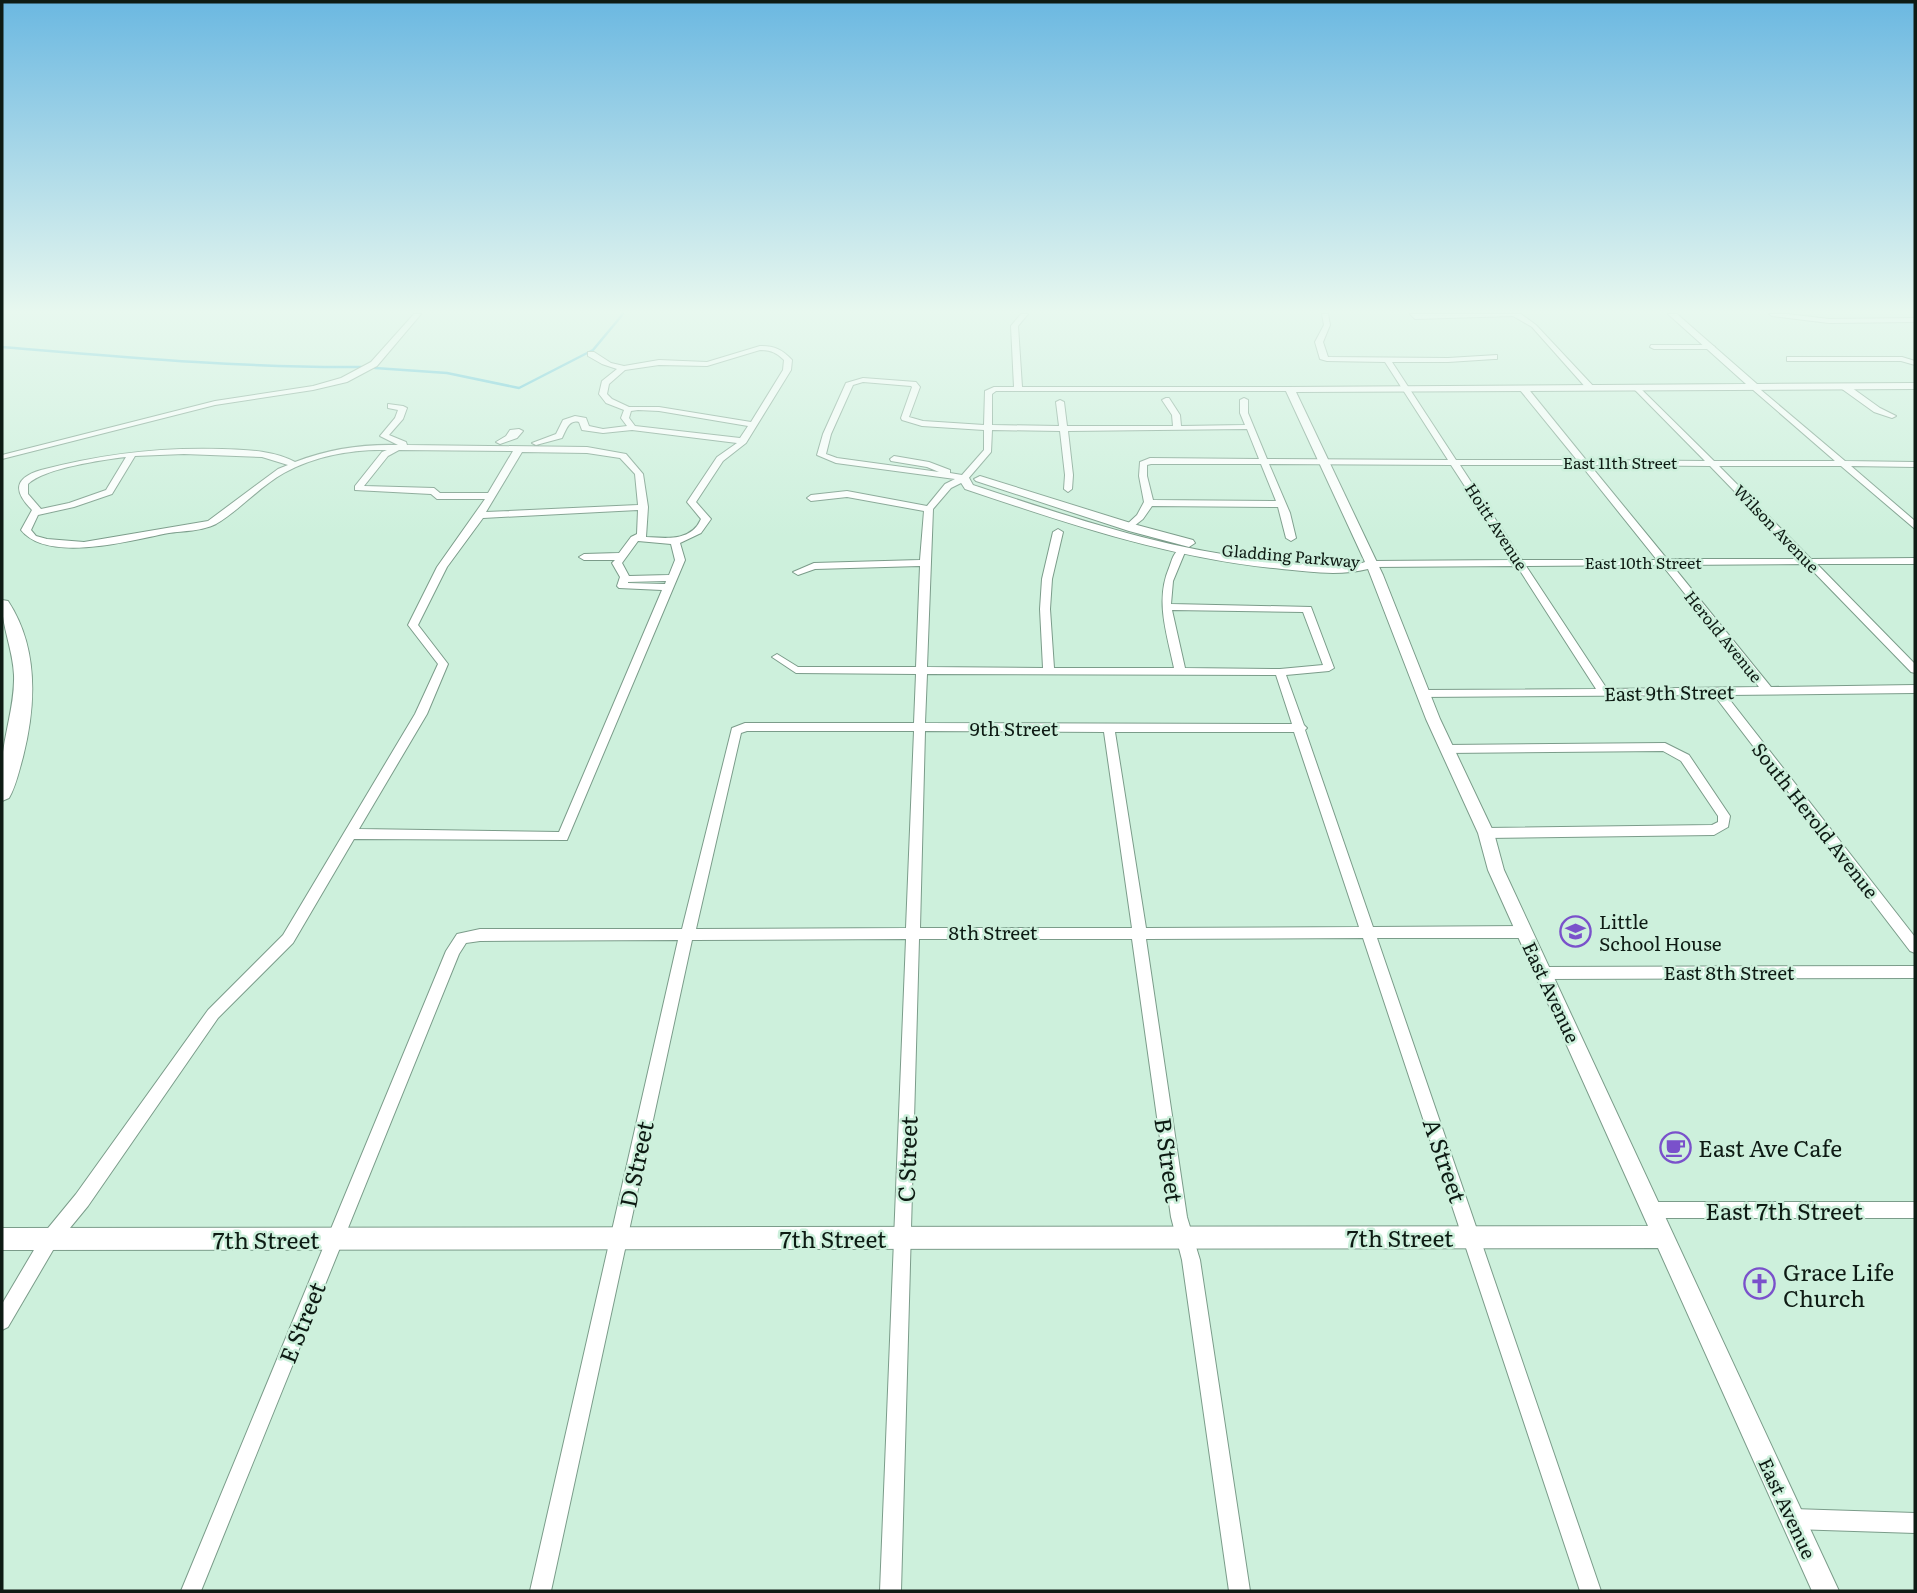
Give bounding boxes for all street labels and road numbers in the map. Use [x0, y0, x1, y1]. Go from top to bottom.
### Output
street label: East 11th Street [1563, 450, 1678, 474]
street label: Hoitt Avenue [1460, 478, 1534, 574]
street label: Wilson Avenue [1729, 479, 1825, 577]
street label: Gladding Parkway [1221, 537, 1362, 573]
street label: East 10th Street [1584, 550, 1702, 574]
street label: Herold Avenue [1679, 585, 1769, 687]
street label: East 9th Street [1604, 677, 1735, 707]
street label: 9th Street [970, 714, 1058, 742]
street label: South Herold Avenue [1746, 736, 1886, 904]
street label: 8th Street [949, 918, 1038, 946]
street label: East Avenue [1516, 937, 1588, 1047]
street label: East 8th Street [1664, 958, 1795, 986]
street label: A Street [1416, 1113, 1477, 1207]
street label: C Street [888, 1114, 925, 1203]
street label: B Street [1147, 1115, 1193, 1205]
street label: D Street [609, 1117, 661, 1211]
street label: East 7th Street [1705, 1193, 1863, 1227]
street label: 7th Street [1347, 1220, 1454, 1254]
street label: 7th Street [780, 1221, 887, 1255]
street label: 7th Street [213, 1222, 320, 1256]
street label: E Street [269, 1276, 333, 1368]
street label: East Avenue [1752, 1453, 1824, 1563]

